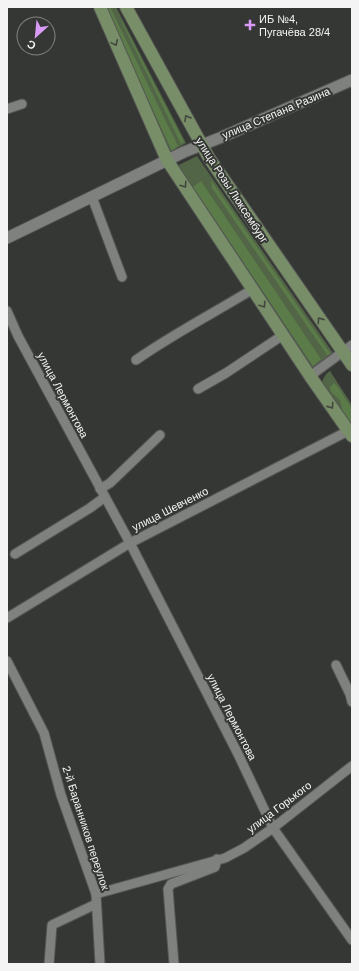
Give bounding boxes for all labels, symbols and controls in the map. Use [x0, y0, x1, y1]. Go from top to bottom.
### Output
place label: ИБ №4, Пугачёва 28/4 [259, 13, 330, 38]
north arrow [16, 16, 56, 56]
marker: ИБ №4, Пугачёва 28/4 [244, 19, 256, 31]
text: С [25, 38, 38, 52]
one-way arrow [111, 39, 119, 46]
street label: улица Степана Разина [220, 84, 333, 141]
one-way arrow [184, 115, 191, 122]
street label: улица Розы Люксембург [193, 135, 271, 245]
one-way arrow [179, 181, 187, 188]
one-way arrow [258, 301, 266, 308]
one-way arrow [318, 317, 325, 324]
street label: улица Лермонтова [35, 350, 91, 441]
one-way arrow [326, 402, 334, 409]
street label: улица Шевченко [130, 485, 210, 533]
street label: улица Лермонтова [205, 672, 259, 763]
street label: 2-й Баранников переулок [60, 764, 112, 892]
street label: улица Горького [244, 779, 314, 835]

